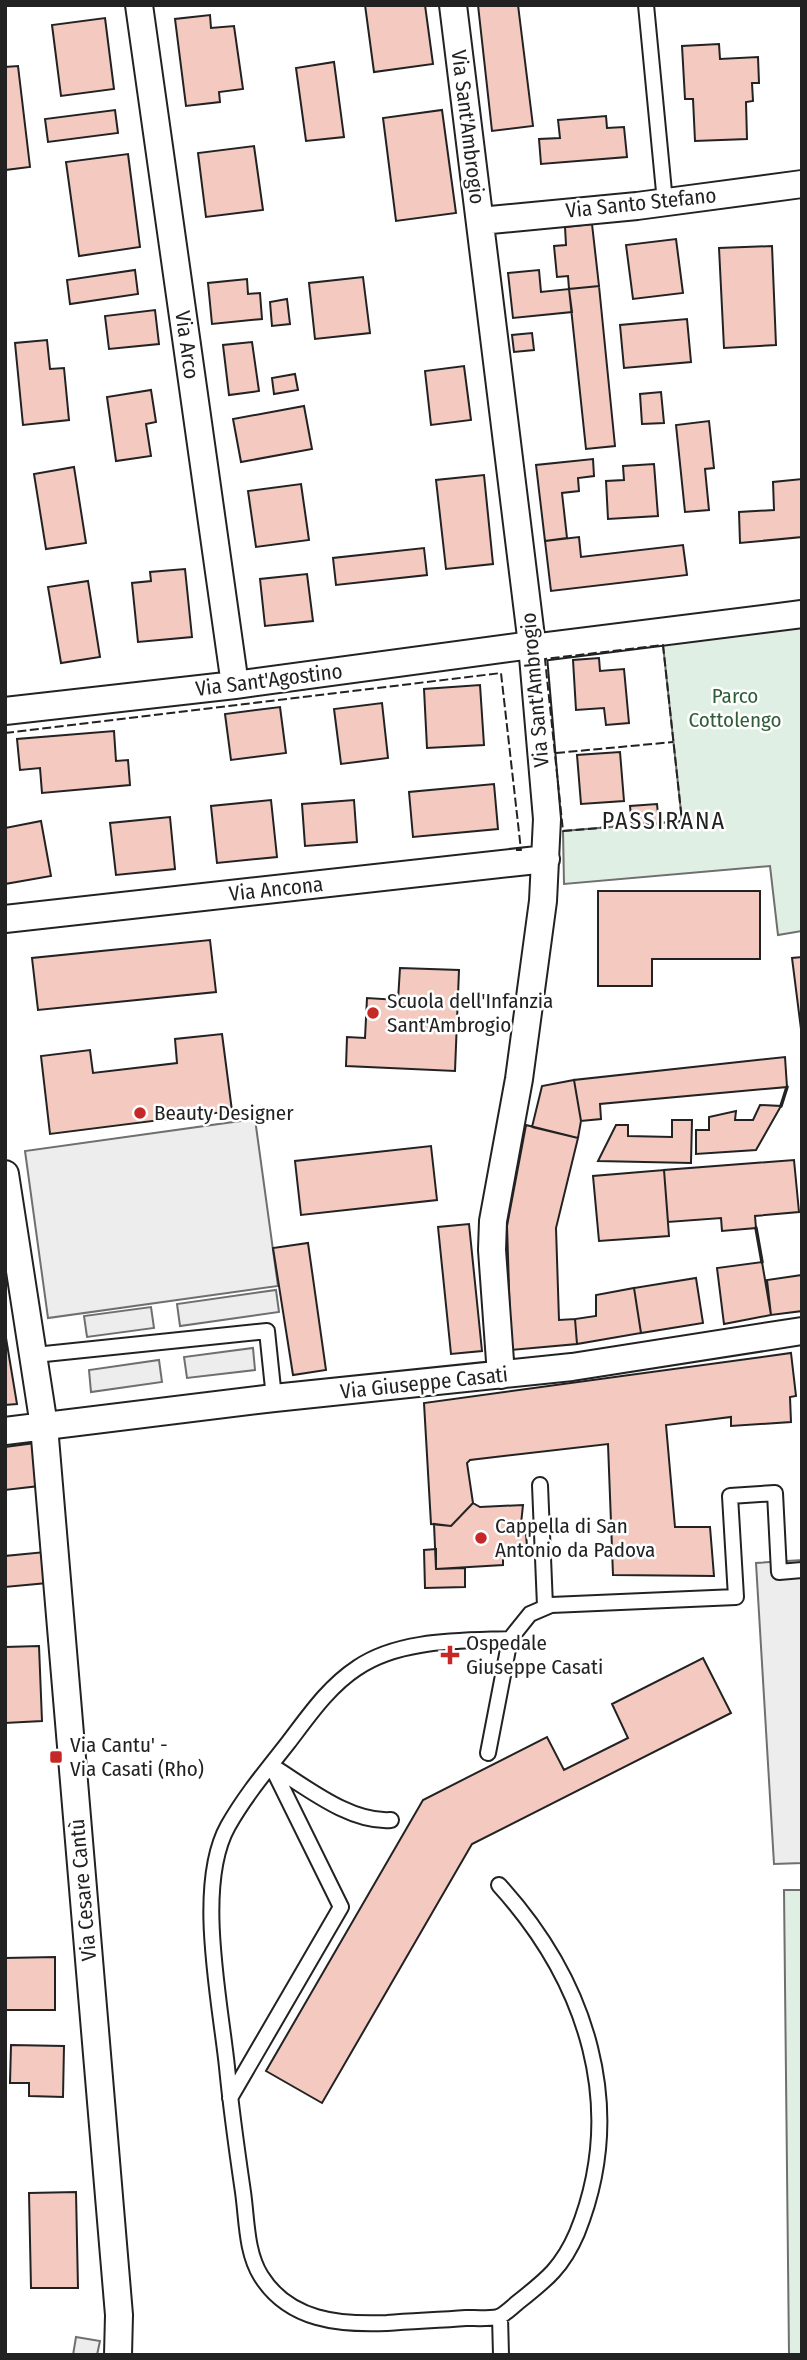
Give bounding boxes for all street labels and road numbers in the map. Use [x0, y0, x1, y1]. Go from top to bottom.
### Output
street label: Via Sant'Ambrogio [446, 48, 490, 206]
street label: Via Santo Stefano [564, 182, 718, 224]
street label: Via Arco [169, 309, 205, 381]
street label: Via Sant'Ambrogio [515, 611, 555, 769]
street label: Via Sant'Agostino [194, 658, 344, 702]
street label: Via Ancona [228, 871, 324, 907]
street label: Via Giuseppe Casati [339, 1361, 509, 1405]
street label: Via Cesare Cantù [64, 1818, 102, 1962]

